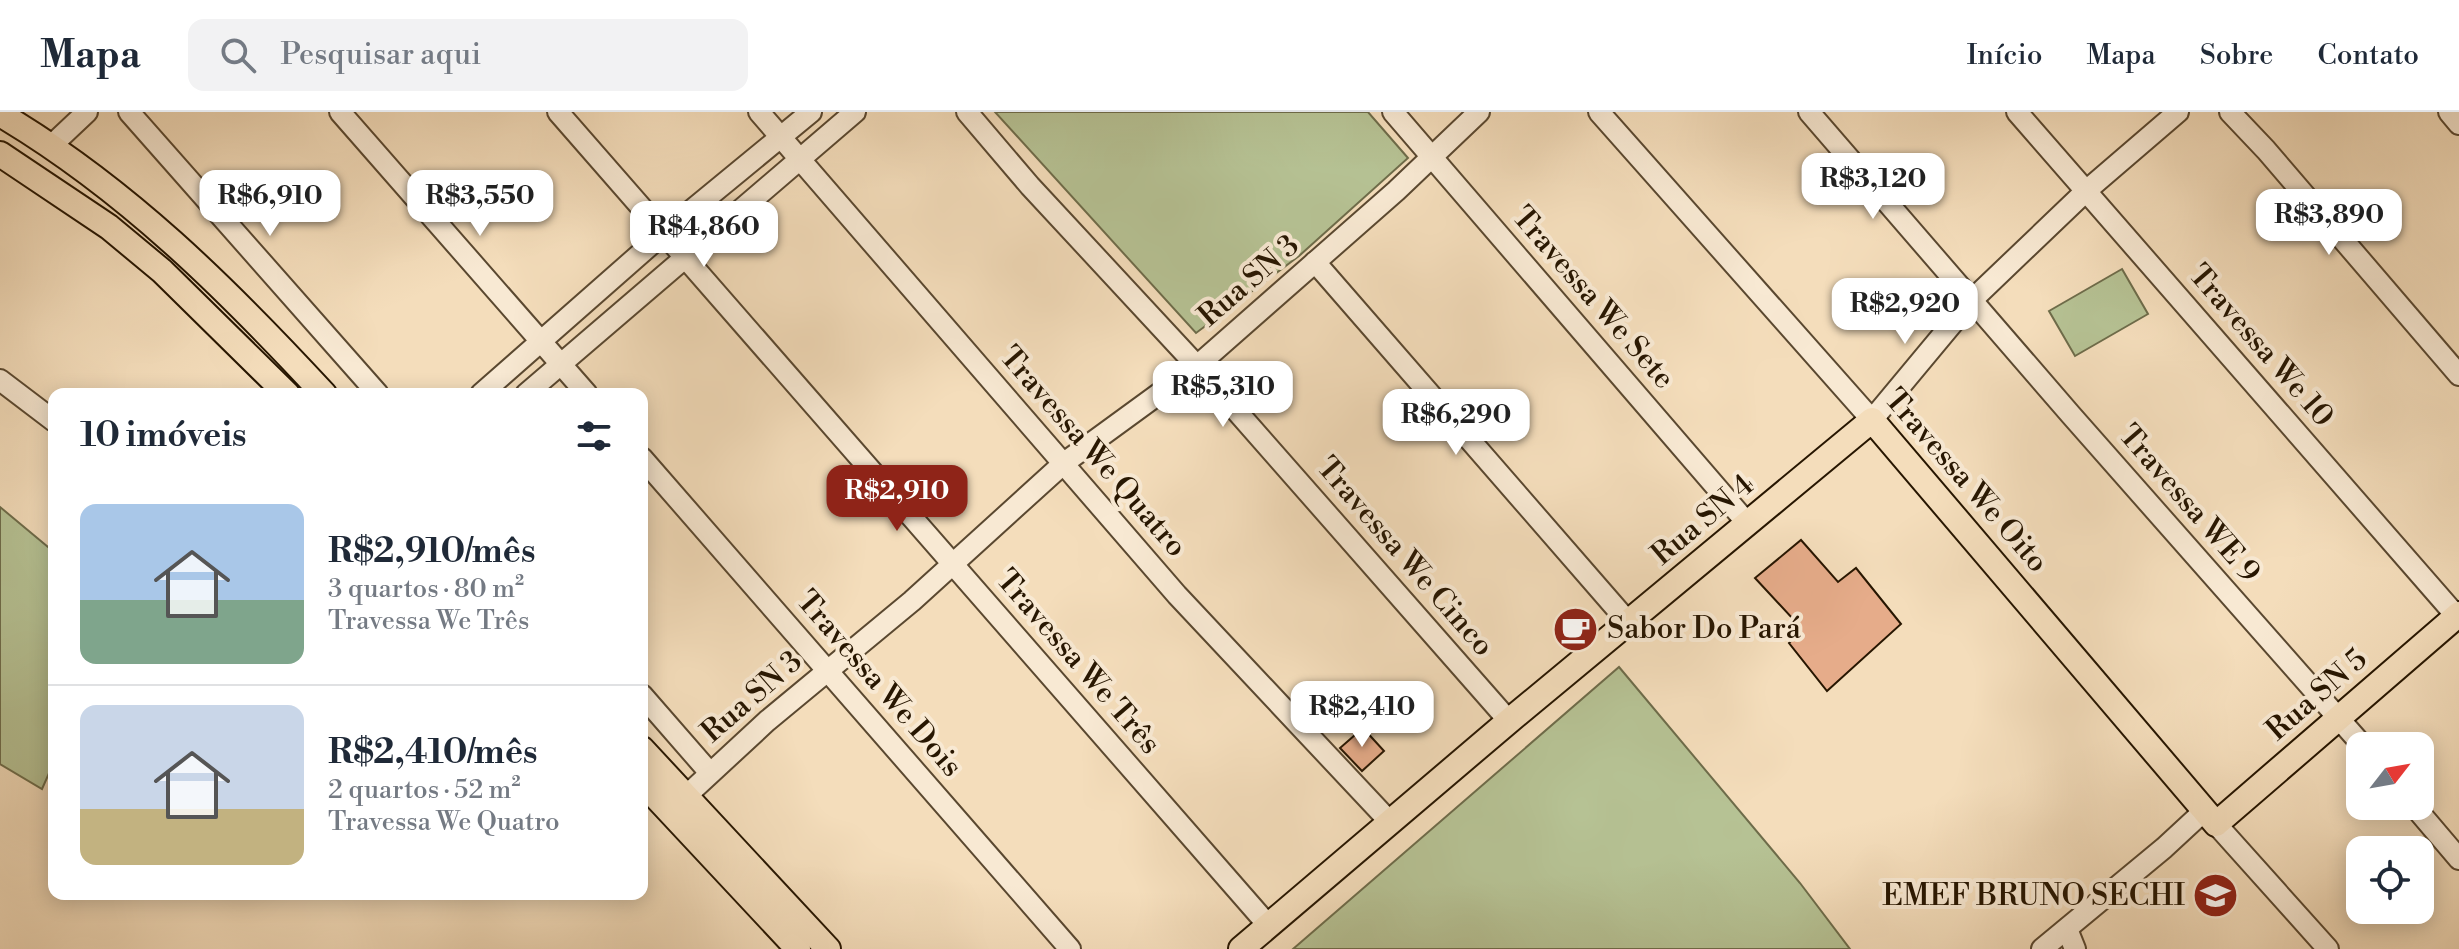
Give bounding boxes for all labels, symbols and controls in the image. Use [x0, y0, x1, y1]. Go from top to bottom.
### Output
search box [188, 19, 748, 91]
text: Mapa [40, 32, 140, 79]
icon: search [216, 33, 260, 77]
text: Pesquisar aqui [280, 36, 481, 74]
text: Início [1967, 38, 2042, 73]
text: Mapa [2086, 38, 2156, 73]
text: Sobre [2200, 38, 2273, 73]
text: Contato [2317, 38, 2419, 73]
pin: R$3,120 [1799, 153, 1947, 221]
text: R$3,120 [1820, 163, 1926, 195]
pin: R$6,910 [196, 170, 344, 238]
pin: R$3,550 [406, 170, 554, 238]
text: R$6,910 [217, 180, 323, 212]
text: R$3,550 [425, 180, 535, 212]
pin: R$3,890 [2255, 189, 2403, 257]
street label: Travessa We Sete [1503, 199, 1683, 397]
text: R$3,890 [2274, 199, 2384, 231]
pin: R$4,860 [630, 201, 778, 269]
text: R$4,860 [648, 211, 760, 243]
street label: Rua SN 3 [1191, 227, 1307, 335]
street label: Travessa We 10 [2180, 257, 2342, 435]
pin: R$2,920 [1831, 278, 1979, 346]
text: R$2,920 [1850, 288, 1960, 320]
street label: Travessa We Quatro [991, 339, 1195, 565]
pin: R$5,310 [1149, 361, 1297, 429]
text: R$5,310 [1171, 371, 1275, 403]
street label: Travessa We Oito [1876, 381, 2056, 581]
pin: R$6,290 [1382, 389, 1530, 457]
text: R$6,290 [1401, 399, 1511, 431]
icon: filters [572, 414, 616, 458]
text: 10 imóveis [80, 415, 247, 457]
street label: Travessa WE 9 [2110, 417, 2268, 591]
street label: Travessa We Cinco [1308, 449, 1502, 665]
pin: R$2,910 [823, 465, 971, 533]
street label: Rua SN 4 [1644, 466, 1762, 574]
text: R$2,910 [845, 475, 949, 507]
text: R$2,910/mês [328, 531, 535, 573]
icon: home [144, 536, 240, 632]
street label: Travessa We Três [987, 562, 1169, 762]
text: 3 quartos · 80 m² [328, 573, 524, 605]
street label: Travessa We Dois [788, 583, 970, 785]
text: Travessa We Três [328, 605, 529, 637]
cafe icon: Sabor Do Pará [1552, 605, 1600, 653]
place label: Sabor Do Pará [1607, 610, 1802, 648]
street label: Rua SN 5 [2259, 641, 2375, 749]
street label: Rua SN 3 [694, 643, 810, 751]
pin: R$2,410 [1288, 681, 1436, 749]
text: R$2,410 [1309, 691, 1415, 723]
text: R$2,410/mês [328, 732, 538, 774]
north arrow [2346, 732, 2434, 820]
map controls [2346, 732, 2434, 924]
icon: home [144, 737, 240, 833]
text: 2 quartos · 52 m² [328, 774, 520, 806]
text: Travessa We Quatro [328, 806, 560, 838]
button: locate [2346, 836, 2434, 924]
school or university icon: EMEF BRUNO SECHI [2192, 872, 2240, 920]
place label: EMEF BRUNO SECHI [1882, 877, 2186, 915]

